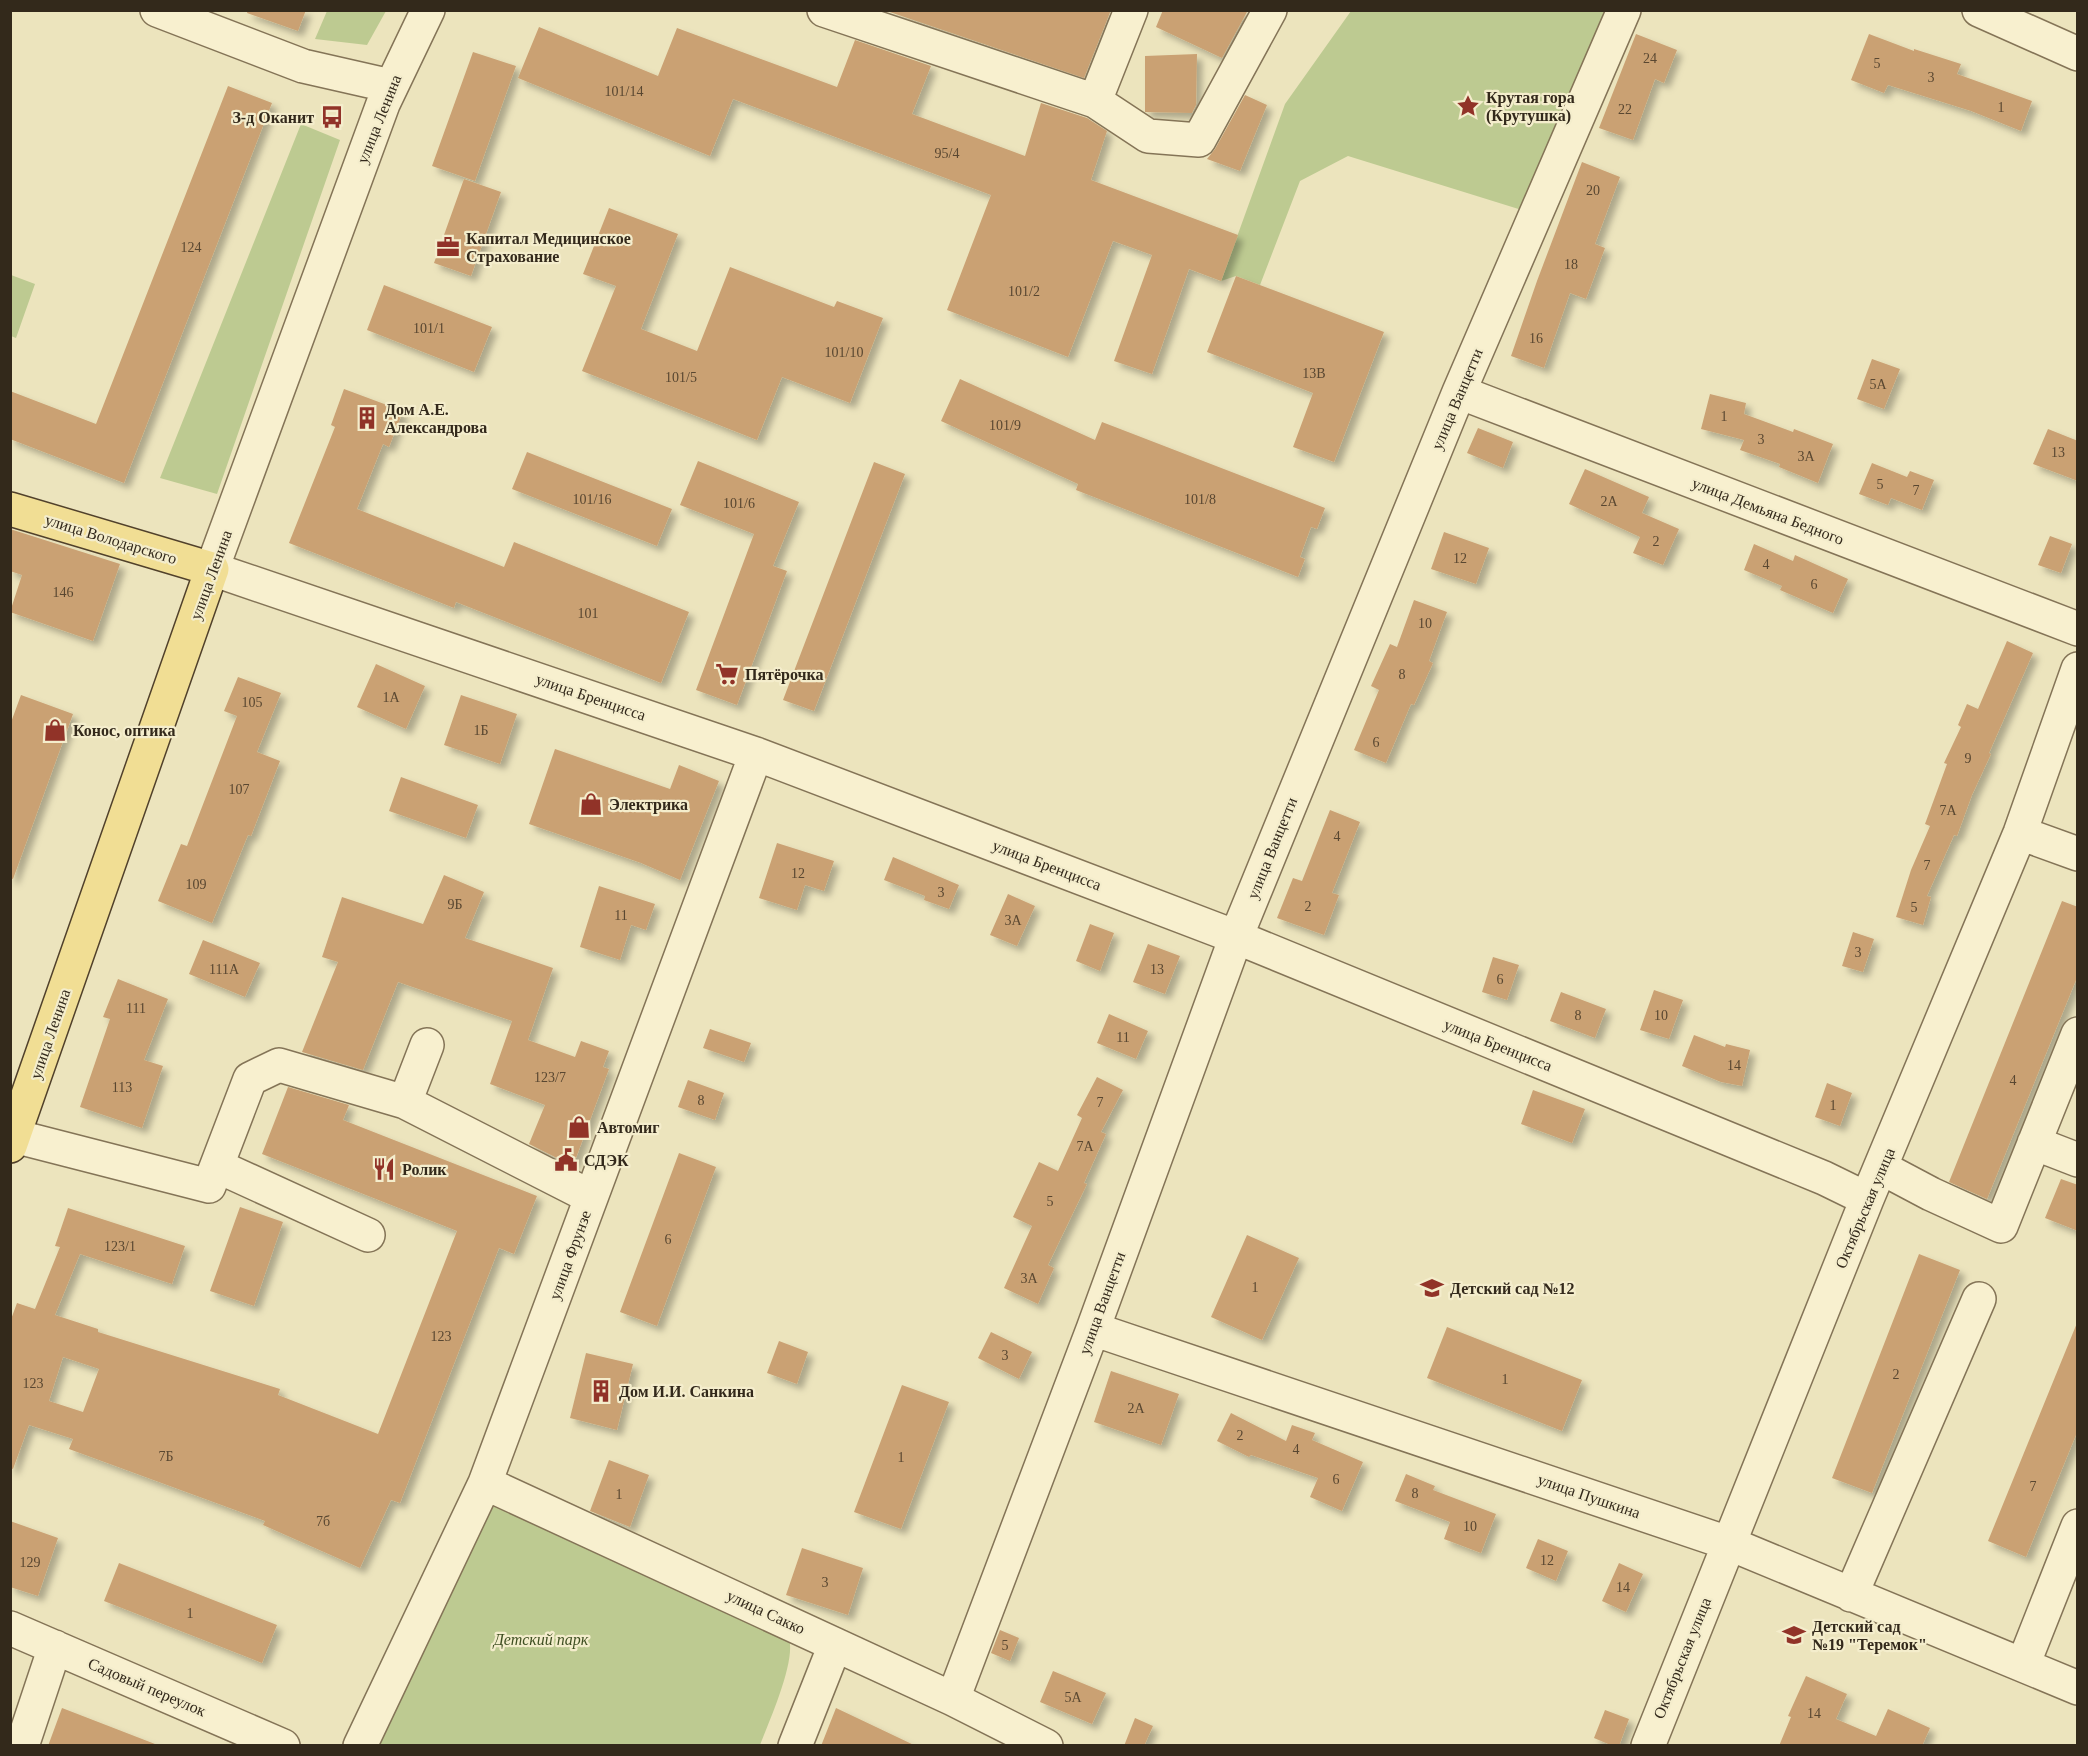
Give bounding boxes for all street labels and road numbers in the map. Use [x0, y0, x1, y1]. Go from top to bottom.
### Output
street label: улица Ленина [353, 72, 405, 166]
street label: улица Ванцетти [1428, 346, 1487, 452]
street label: улица Демьяна Бедного [1689, 474, 1846, 549]
street label: улица Володарского [43, 511, 179, 568]
street label: улица Ленина [187, 528, 236, 622]
street label: улица Бренцисса [534, 670, 648, 725]
street label: улица Ванцетти [1244, 794, 1301, 902]
street label: улица Бренцисса [990, 836, 1104, 894]
street label: улица Ленина [27, 987, 74, 1082]
street label: улица Бренцисса [1441, 1016, 1554, 1075]
street label: Октябрьская улица [1832, 1145, 1899, 1271]
street label: улица Фрунзе [546, 1208, 595, 1302]
street label: улица Ванцетти [1076, 1249, 1130, 1357]
street label: улица Пушкина [1535, 1470, 1643, 1522]
street label: улица Сакко [724, 1587, 808, 1638]
street label: Октябрьская улица [1650, 1595, 1715, 1721]
street label: Садовый переулок [85, 1655, 209, 1720]

